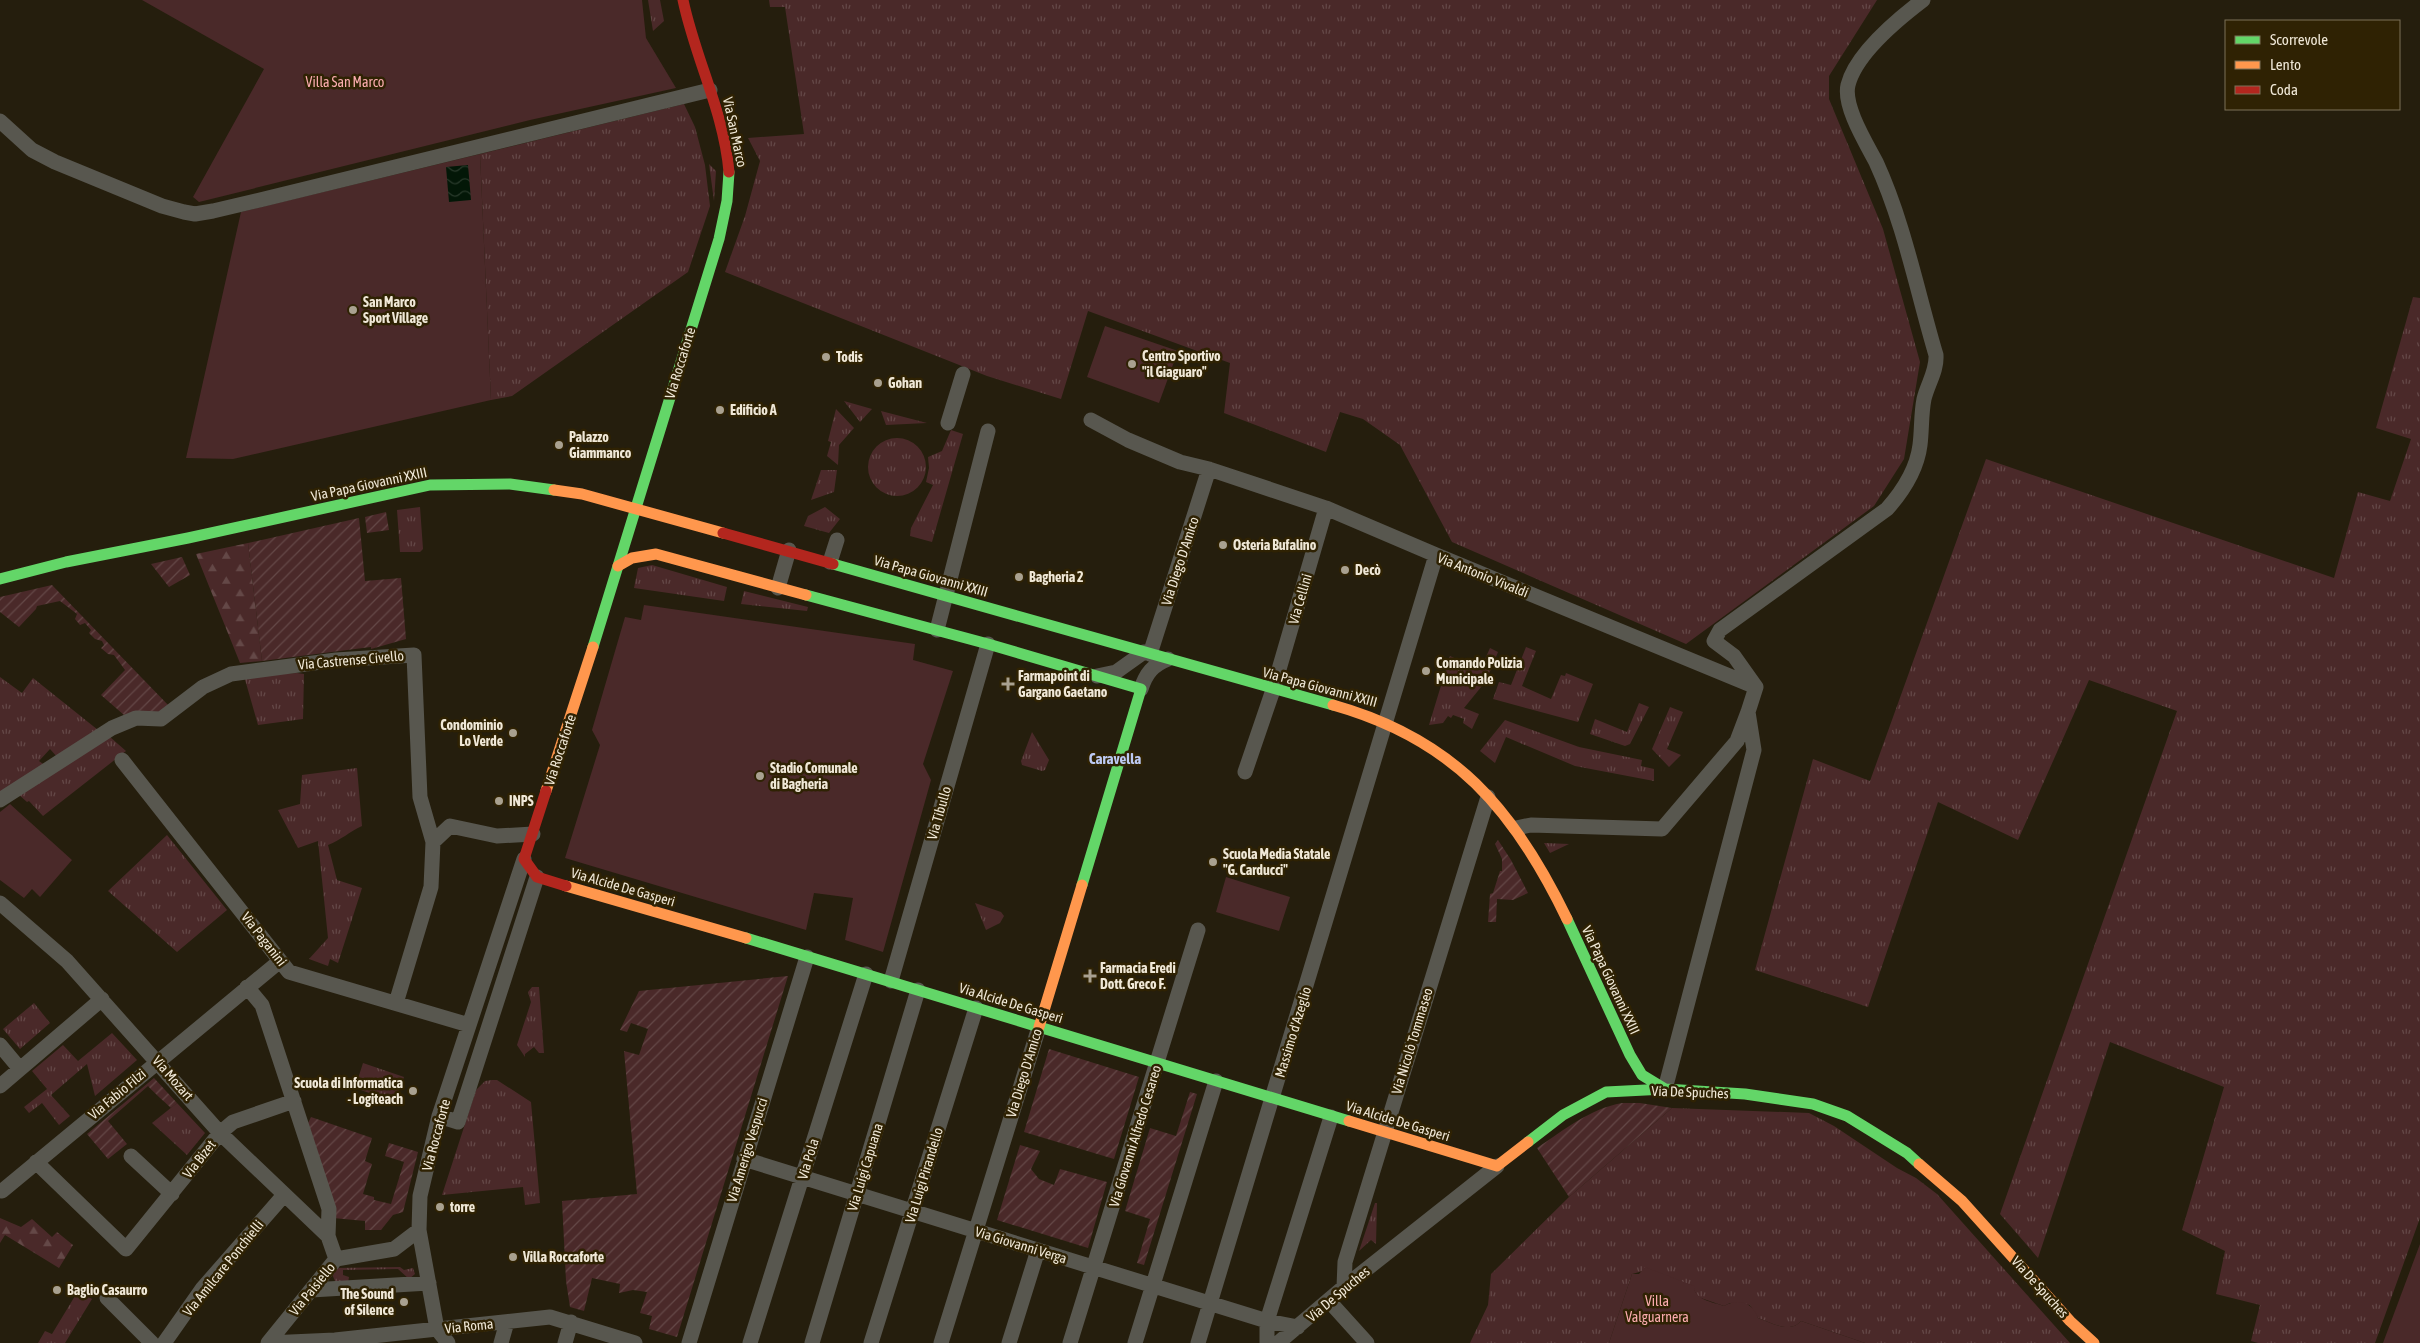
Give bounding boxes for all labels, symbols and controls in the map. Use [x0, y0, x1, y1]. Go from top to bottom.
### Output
legend [2225, 20, 2400, 110]
text: Scorrevole [2270, 31, 2328, 48]
text: Lento [2270, 56, 2301, 73]
park label: Villa San Marco [306, 74, 384, 90]
text: Coda [2270, 81, 2298, 98]
street label: Via San Marco [720, 95, 750, 169]
place label: San Marco Sport Village [363, 294, 428, 326]
marker: San Marco Sport Village [347, 304, 359, 316]
street label: Via Roccaforte [662, 325, 698, 401]
place label: Centro Sportivo "il Giaguaro" [1142, 348, 1221, 380]
place label: Todis [836, 349, 863, 365]
marker: Todis [820, 351, 832, 363]
marker: Centro Sportivo "il Giaguaro" [1126, 358, 1138, 370]
place label: Gohan [888, 375, 922, 391]
marker: Gohan [872, 377, 884, 389]
place label: Edificio A [730, 402, 777, 418]
marker: Edificio A [714, 404, 726, 416]
place label: Palazzo Giammanco [569, 429, 632, 461]
marker: Palazzo Giammanco [553, 439, 565, 451]
street label: Via Papa Giovanni XXIII [310, 464, 428, 504]
street label: Via Diego D'Amico [1158, 515, 1202, 607]
place label: Osteria Bufalino [1233, 537, 1317, 553]
marker: Osteria Bufalino [1217, 539, 1229, 551]
street label: Via Antonio Vivaldi [1435, 549, 1531, 601]
street label: Via Papa Giovanni XXIII [872, 552, 990, 600]
place label: Decò [1355, 562, 1381, 578]
marker: Decò [1339, 564, 1351, 576]
place label: Bagheria 2 [1029, 569, 1084, 585]
marker: Bagheria 2 [1013, 571, 1025, 583]
street label: Via Cellini [1285, 572, 1315, 626]
street label: Via Castrense Civello [297, 647, 405, 673]
place label: Comando Polizia Municipale [1436, 655, 1523, 687]
street label: Via Papa Giovanni XXIII [1261, 664, 1379, 710]
marker: Comando Polizia Municipale [1420, 665, 1432, 677]
place label: Farmapoint di Gargano Gaetano [1018, 668, 1108, 700]
marker: Farmapoint di Gargano Gaetano [1002, 678, 1014, 690]
street label: Via Roccaforte [541, 713, 579, 787]
place label: Condominio Lo Verde [440, 717, 503, 749]
marker: Condominio Lo Verde [507, 727, 519, 739]
district label: Caravella [1089, 750, 1141, 767]
place label: Stadio Comunale di Bagheria [770, 760, 858, 792]
marker: Stadio Comunale di Bagheria [754, 770, 766, 782]
street label: Via Tibullo [924, 784, 954, 842]
place label: INPS [509, 793, 534, 809]
marker: INPS [493, 795, 505, 807]
place label: Scuola Media Statale "G. Carducci" [1223, 846, 1330, 878]
marker: Scuola Media Statale "G. Carducci" [1207, 856, 1219, 868]
street label: Via Alcide De Gasperi [569, 864, 677, 910]
street label: Via Paganini [238, 909, 290, 969]
street label: Via Papa Giovanni XXIII [1579, 923, 1643, 1037]
place label: Farmacia Eredi Dott. Greco F. [1100, 960, 1176, 992]
marker: Farmacia Eredi Dott. Greco F. [1084, 970, 1096, 982]
street label: Via Alcide De Gasperi [957, 980, 1065, 1026]
street label: Massimo d'Azeglio [1272, 985, 1314, 1079]
street label: Via Nicolò Tommaseo [1388, 986, 1436, 1096]
street label: Via Diego D'Amico [1003, 1027, 1045, 1119]
street label: Via Mozart [149, 1052, 197, 1104]
street label: Via Giovanni Alfredo Cesareo [1106, 1063, 1164, 1209]
street label: Via Fabio Filzi [85, 1066, 149, 1122]
place label: Scuola di Informatica - Logiteach [294, 1075, 403, 1107]
street label: Via De Spuches [1651, 1083, 1729, 1101]
marker: Scuola di Informatica - Logiteach [407, 1085, 419, 1097]
street label: Via Amerigo Vespucci [724, 1096, 770, 1204]
street label: Via Roccaforte [419, 1097, 453, 1173]
street label: Via Alcide De Gasperi [1344, 1098, 1452, 1144]
street label: Via Luigi Capuana [844, 1121, 886, 1213]
street label: Via Luigi Pirandello [902, 1125, 946, 1225]
street label: Via Bizet [179, 1137, 219, 1181]
street label: Via Pola [794, 1137, 822, 1181]
place label: torre [449, 1199, 475, 1215]
marker: torre [434, 1201, 446, 1213]
street label: Via Amilcare Ponchielli [179, 1217, 267, 1319]
street label: Via Giovanni Verga [973, 1223, 1069, 1267]
place label: Villa Roccaforte [522, 1249, 604, 1265]
marker: Villa Roccaforte [507, 1251, 519, 1263]
street label: Via De Spuches [2008, 1253, 2072, 1321]
street label: Via Paisiello [286, 1259, 338, 1319]
street label: Via De Spuches [1303, 1263, 1373, 1325]
place label: Baglio Casaurro [67, 1282, 148, 1298]
marker: Baglio Casaurro [51, 1284, 63, 1296]
place label: The Sound of Silence [340, 1286, 394, 1318]
park label: Villa Valguarnera [1625, 1293, 1689, 1325]
marker: The Sound of Silence [398, 1296, 410, 1308]
street label: Via Roma [444, 1315, 494, 1337]

